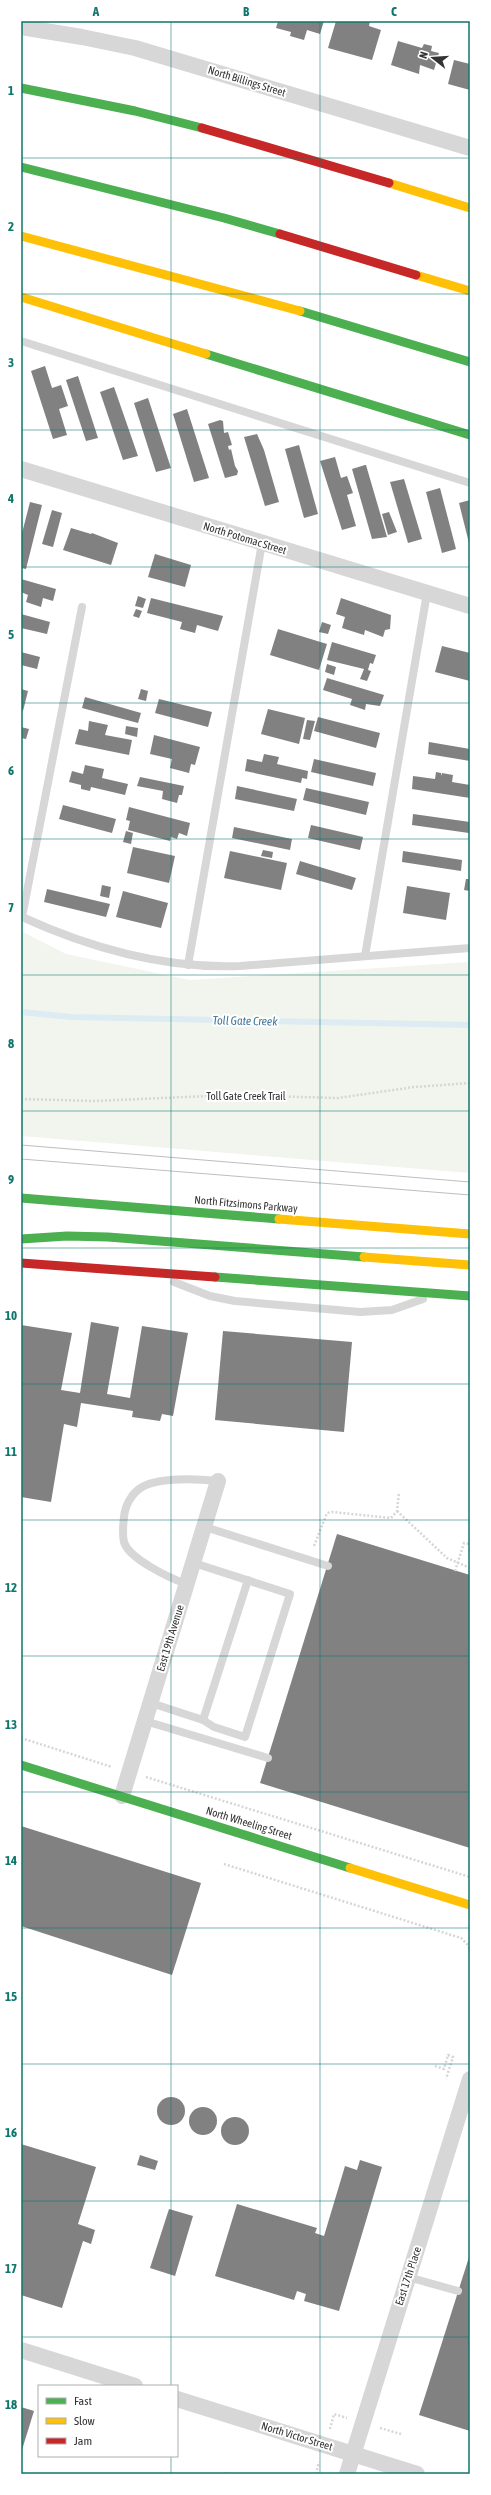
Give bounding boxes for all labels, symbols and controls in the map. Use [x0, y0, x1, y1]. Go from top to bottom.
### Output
text: A [92, 4, 100, 19]
text: B [243, 4, 250, 19]
text: C [391, 4, 397, 19]
north arrow [413, 38, 453, 78]
text: N [417, 50, 430, 60]
street label: North Billings Street [207, 63, 287, 99]
text: 1 [8, 83, 14, 98]
text: 2 [8, 219, 14, 234]
text: 3 [8, 355, 14, 370]
text: 4 [7, 491, 14, 506]
street label: North Potomac Street [202, 520, 288, 556]
text: 5 [8, 627, 14, 642]
text: 6 [8, 763, 14, 778]
text: 7 [8, 900, 14, 915]
water label: Toll Gate Creek [212, 1013, 278, 1029]
text: 8 [8, 1036, 14, 1051]
street label: Toll Gate Creek Trail [206, 1090, 286, 1102]
text: 9 [8, 1172, 14, 1187]
street label: North Fitzsimons Parkway [194, 1194, 299, 1215]
text: 10 [5, 1308, 17, 1323]
text: 11 [5, 1444, 17, 1459]
text: 12 [5, 1580, 17, 1595]
street label: East 19th Avenue [154, 1603, 186, 1673]
text: 13 [5, 1717, 17, 1732]
street label: North Wheeling Street [205, 1804, 293, 1842]
text: 14 [5, 1853, 17, 1868]
text: 15 [5, 1989, 17, 2004]
text: 16 [5, 2125, 17, 2140]
street label: East 17th Place [393, 2245, 423, 2307]
text: 17 [5, 2261, 17, 2276]
legend [38, 2385, 178, 2457]
text: Fast [74, 2394, 92, 2408]
text: 18 [5, 2397, 17, 2412]
text: Slow [74, 2414, 95, 2428]
street label: North Victor Street [260, 2419, 334, 2453]
text: Jam [74, 2434, 92, 2448]

